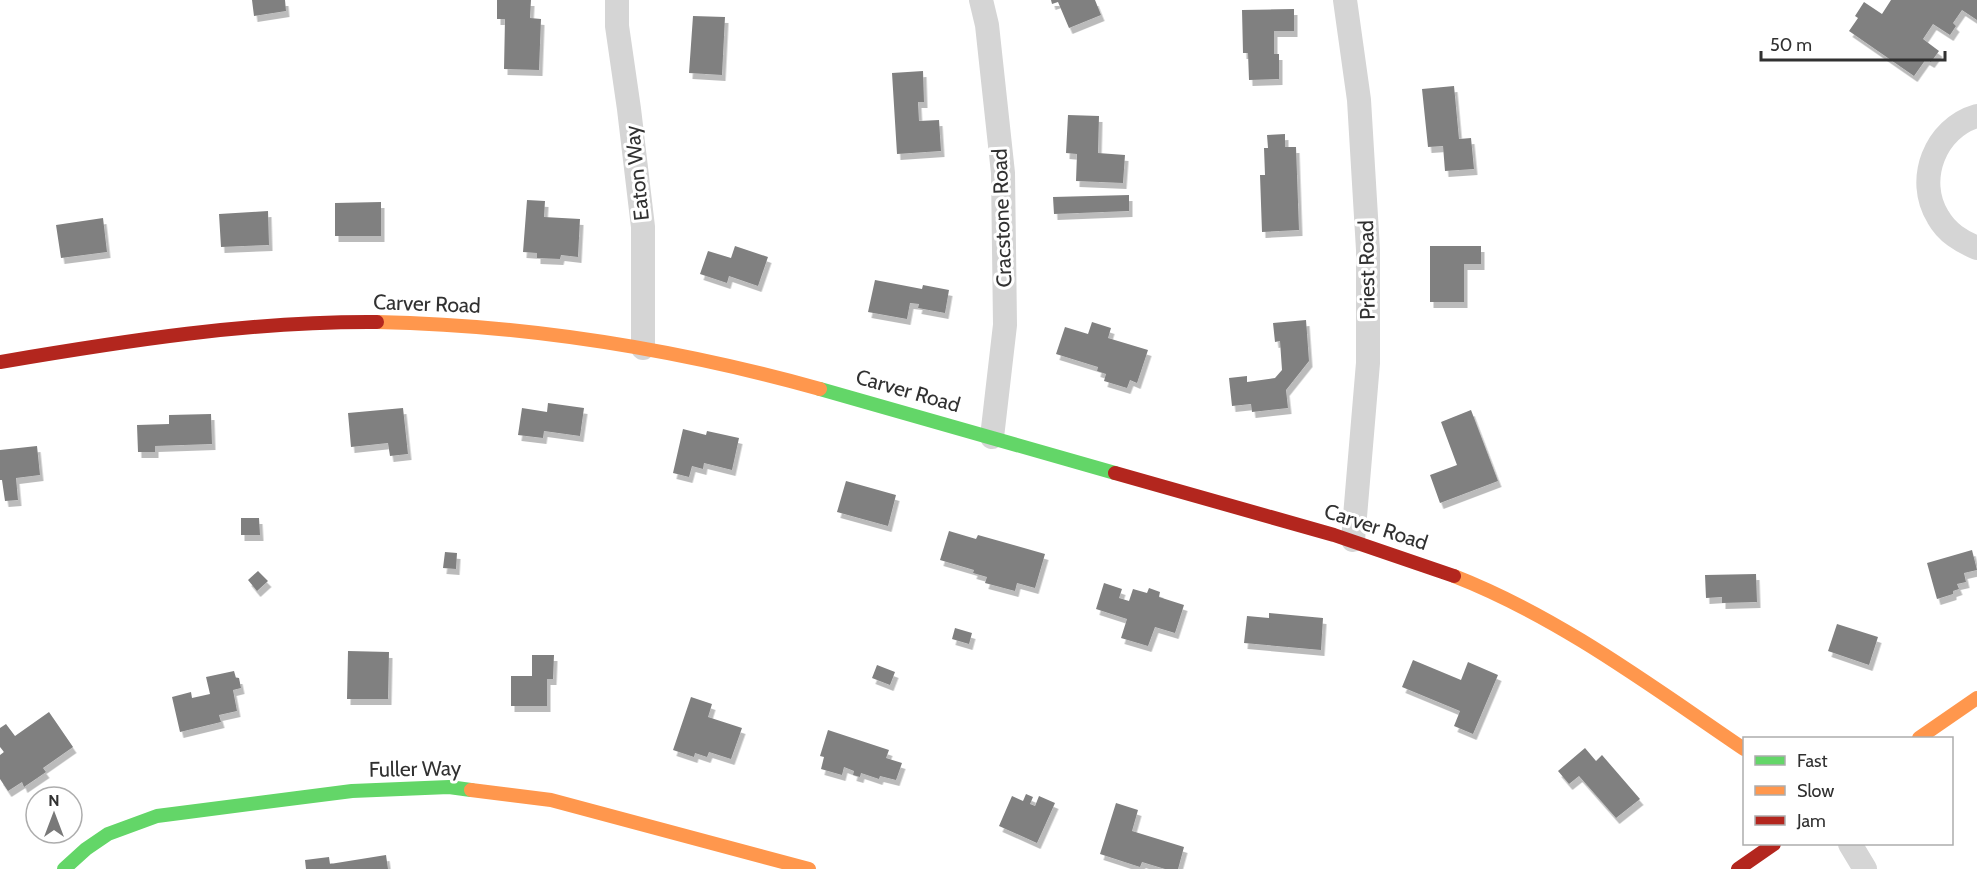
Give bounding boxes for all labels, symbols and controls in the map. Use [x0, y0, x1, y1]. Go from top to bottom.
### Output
scale bar [1761, 24, 1946, 62]
text: 50 m [1770, 34, 1812, 56]
street label: Eaton Way [619, 124, 654, 222]
street label: Cracstone Road [987, 148, 1016, 288]
street label: Priest Road [1353, 220, 1380, 320]
street label: Carver Road [373, 289, 481, 318]
street label: Carver Road [853, 364, 963, 417]
street label: Carver Road [1321, 498, 1431, 555]
legend [1743, 737, 1953, 845]
text: Fast [1797, 750, 1828, 772]
street label: Fuller Way [369, 755, 462, 782]
text: Slow [1797, 780, 1834, 802]
north arrow [24, 785, 84, 845]
text: N [48, 791, 60, 810]
text: Jam [1796, 810, 1826, 832]

